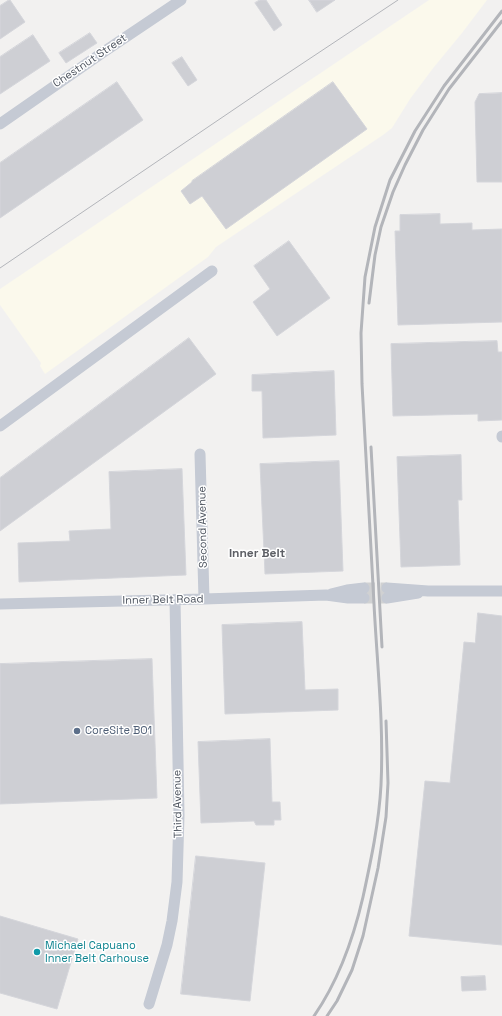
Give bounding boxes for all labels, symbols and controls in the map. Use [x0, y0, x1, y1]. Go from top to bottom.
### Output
street label: Chestnut Street [51, 31, 129, 91]
street label: Second Avenue [196, 486, 210, 568]
district label: Inner Belt [229, 547, 285, 561]
street label: Inner Belt Road [122, 593, 204, 607]
place label: CoreSite BO1 [85, 724, 152, 738]
marker: CoreSite BO1 [72, 726, 82, 736]
street label: Third Avenue [171, 770, 185, 838]
place label: Michael Capuano Inner Belt Carhouse [45, 939, 149, 965]
marker: Michael Capuano Inner Belt Carhouse [32, 947, 42, 957]

